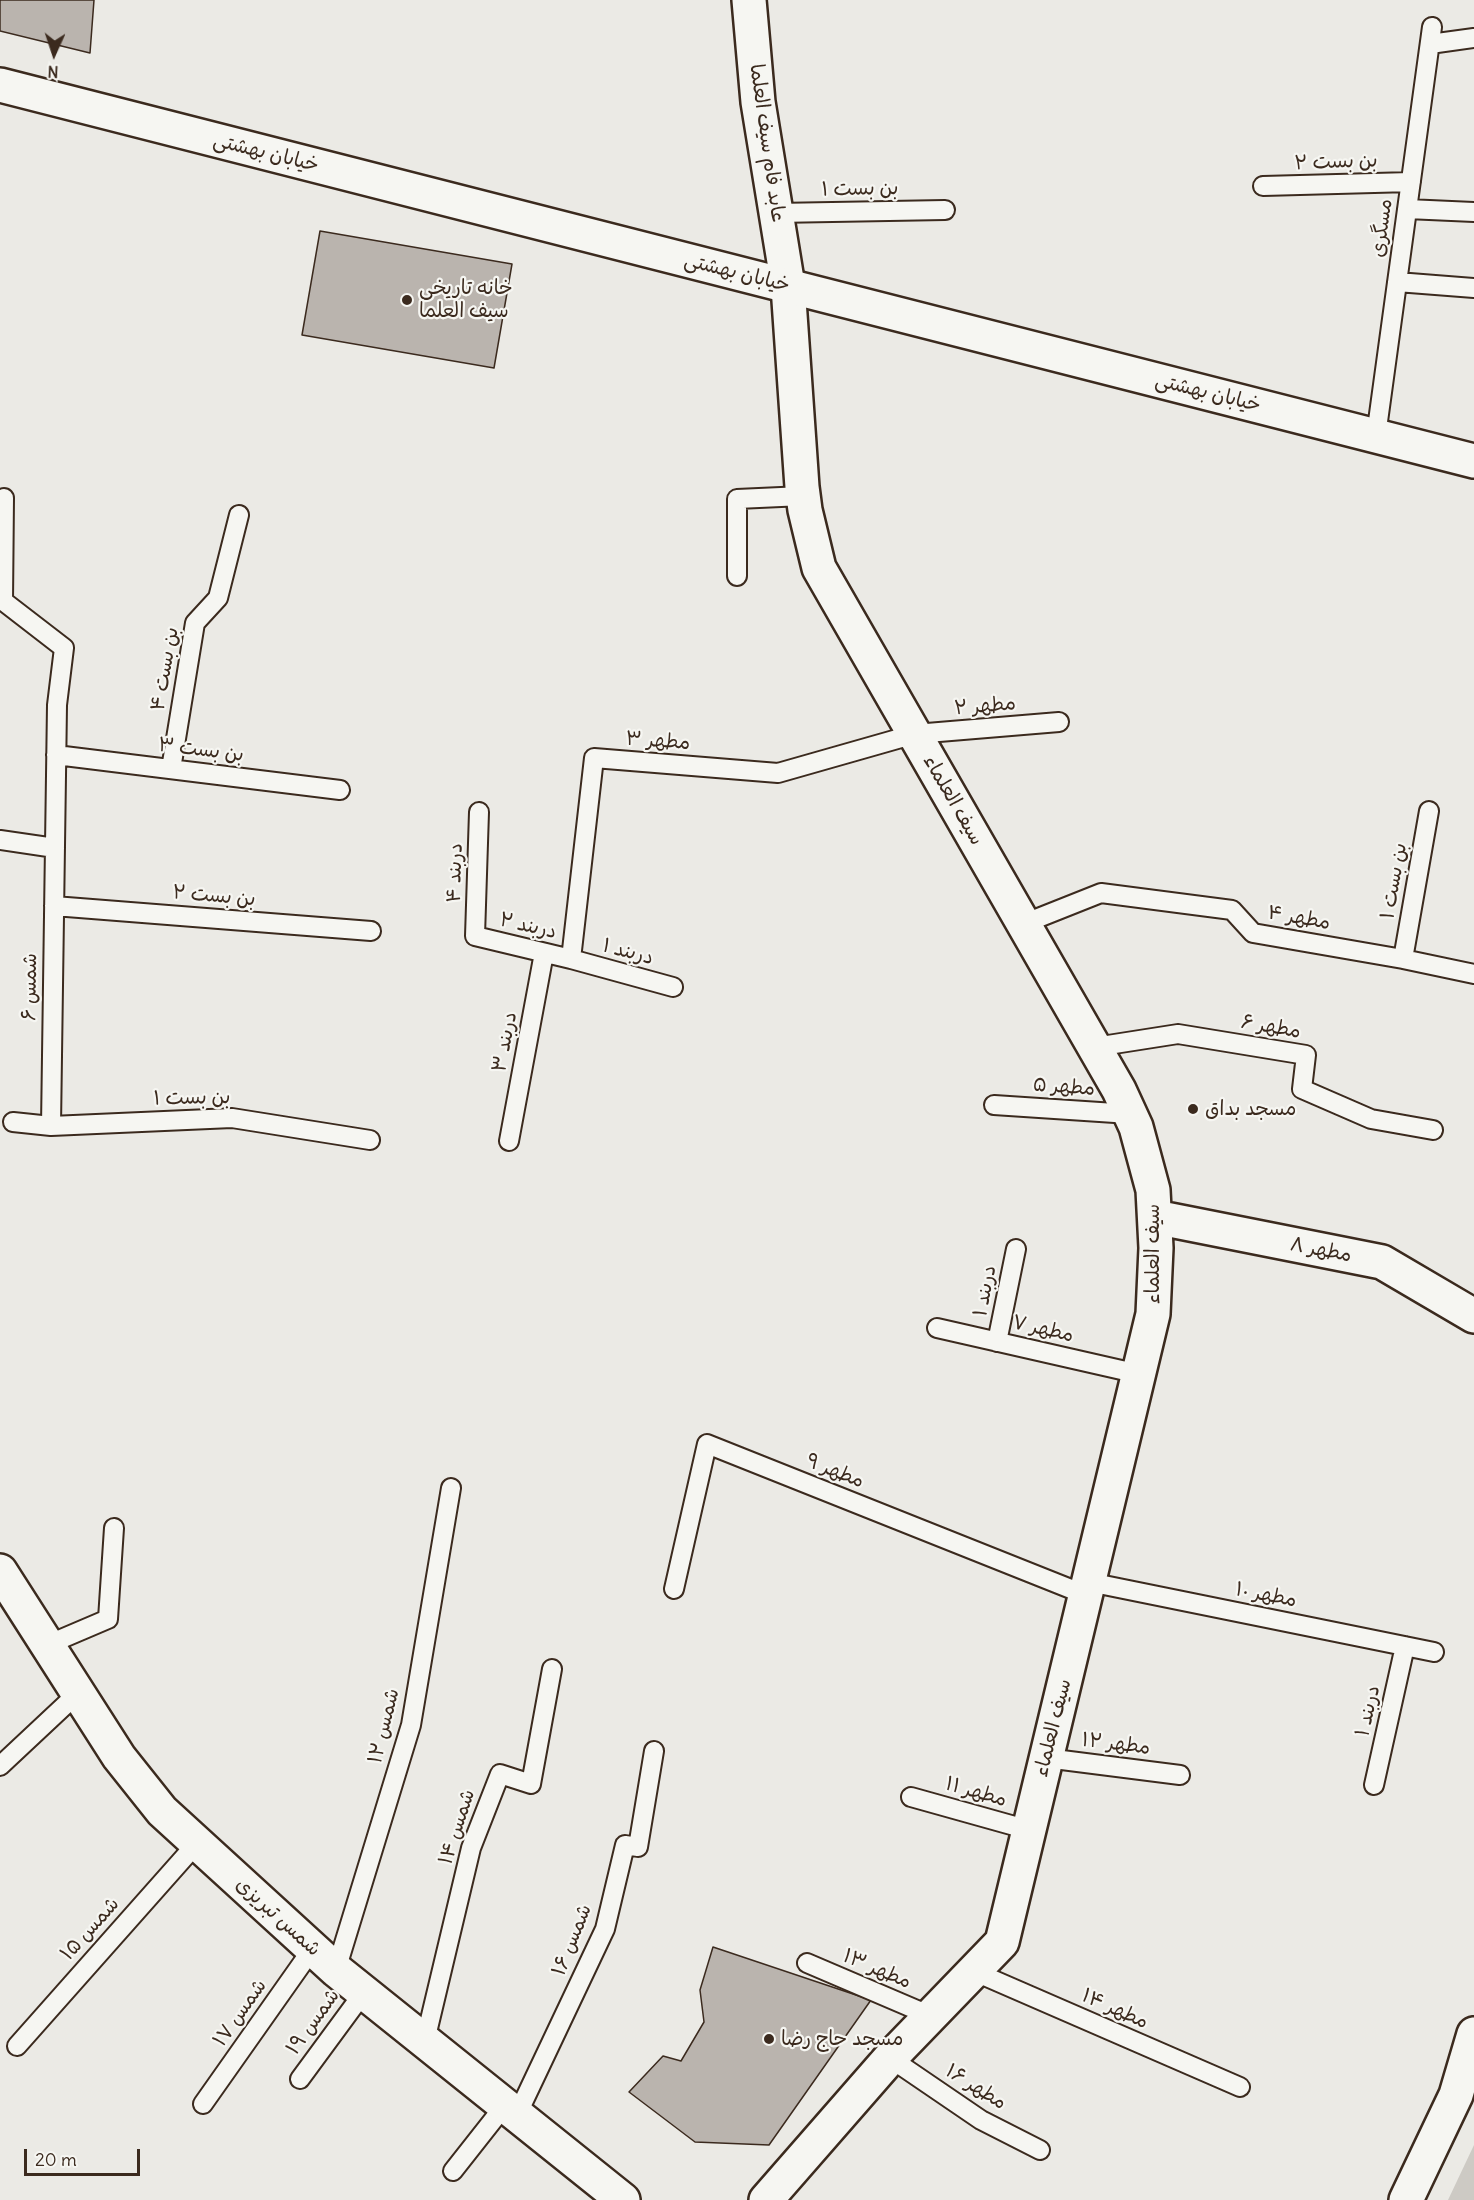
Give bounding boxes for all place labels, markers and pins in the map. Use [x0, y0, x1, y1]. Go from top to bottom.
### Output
place label: خانه تاریخی سیف العلما [419, 276, 513, 323]
marker: خانه تاریخی سیف العلما [400, 293, 414, 307]
place label: مسجد بداق [1205, 1097, 1296, 1121]
marker: مسجد بداق [1186, 1102, 1200, 1116]
place label: مسجد حاج رضا [781, 2027, 903, 2051]
marker: مسجد حاج رضا [762, 2032, 776, 2046]

